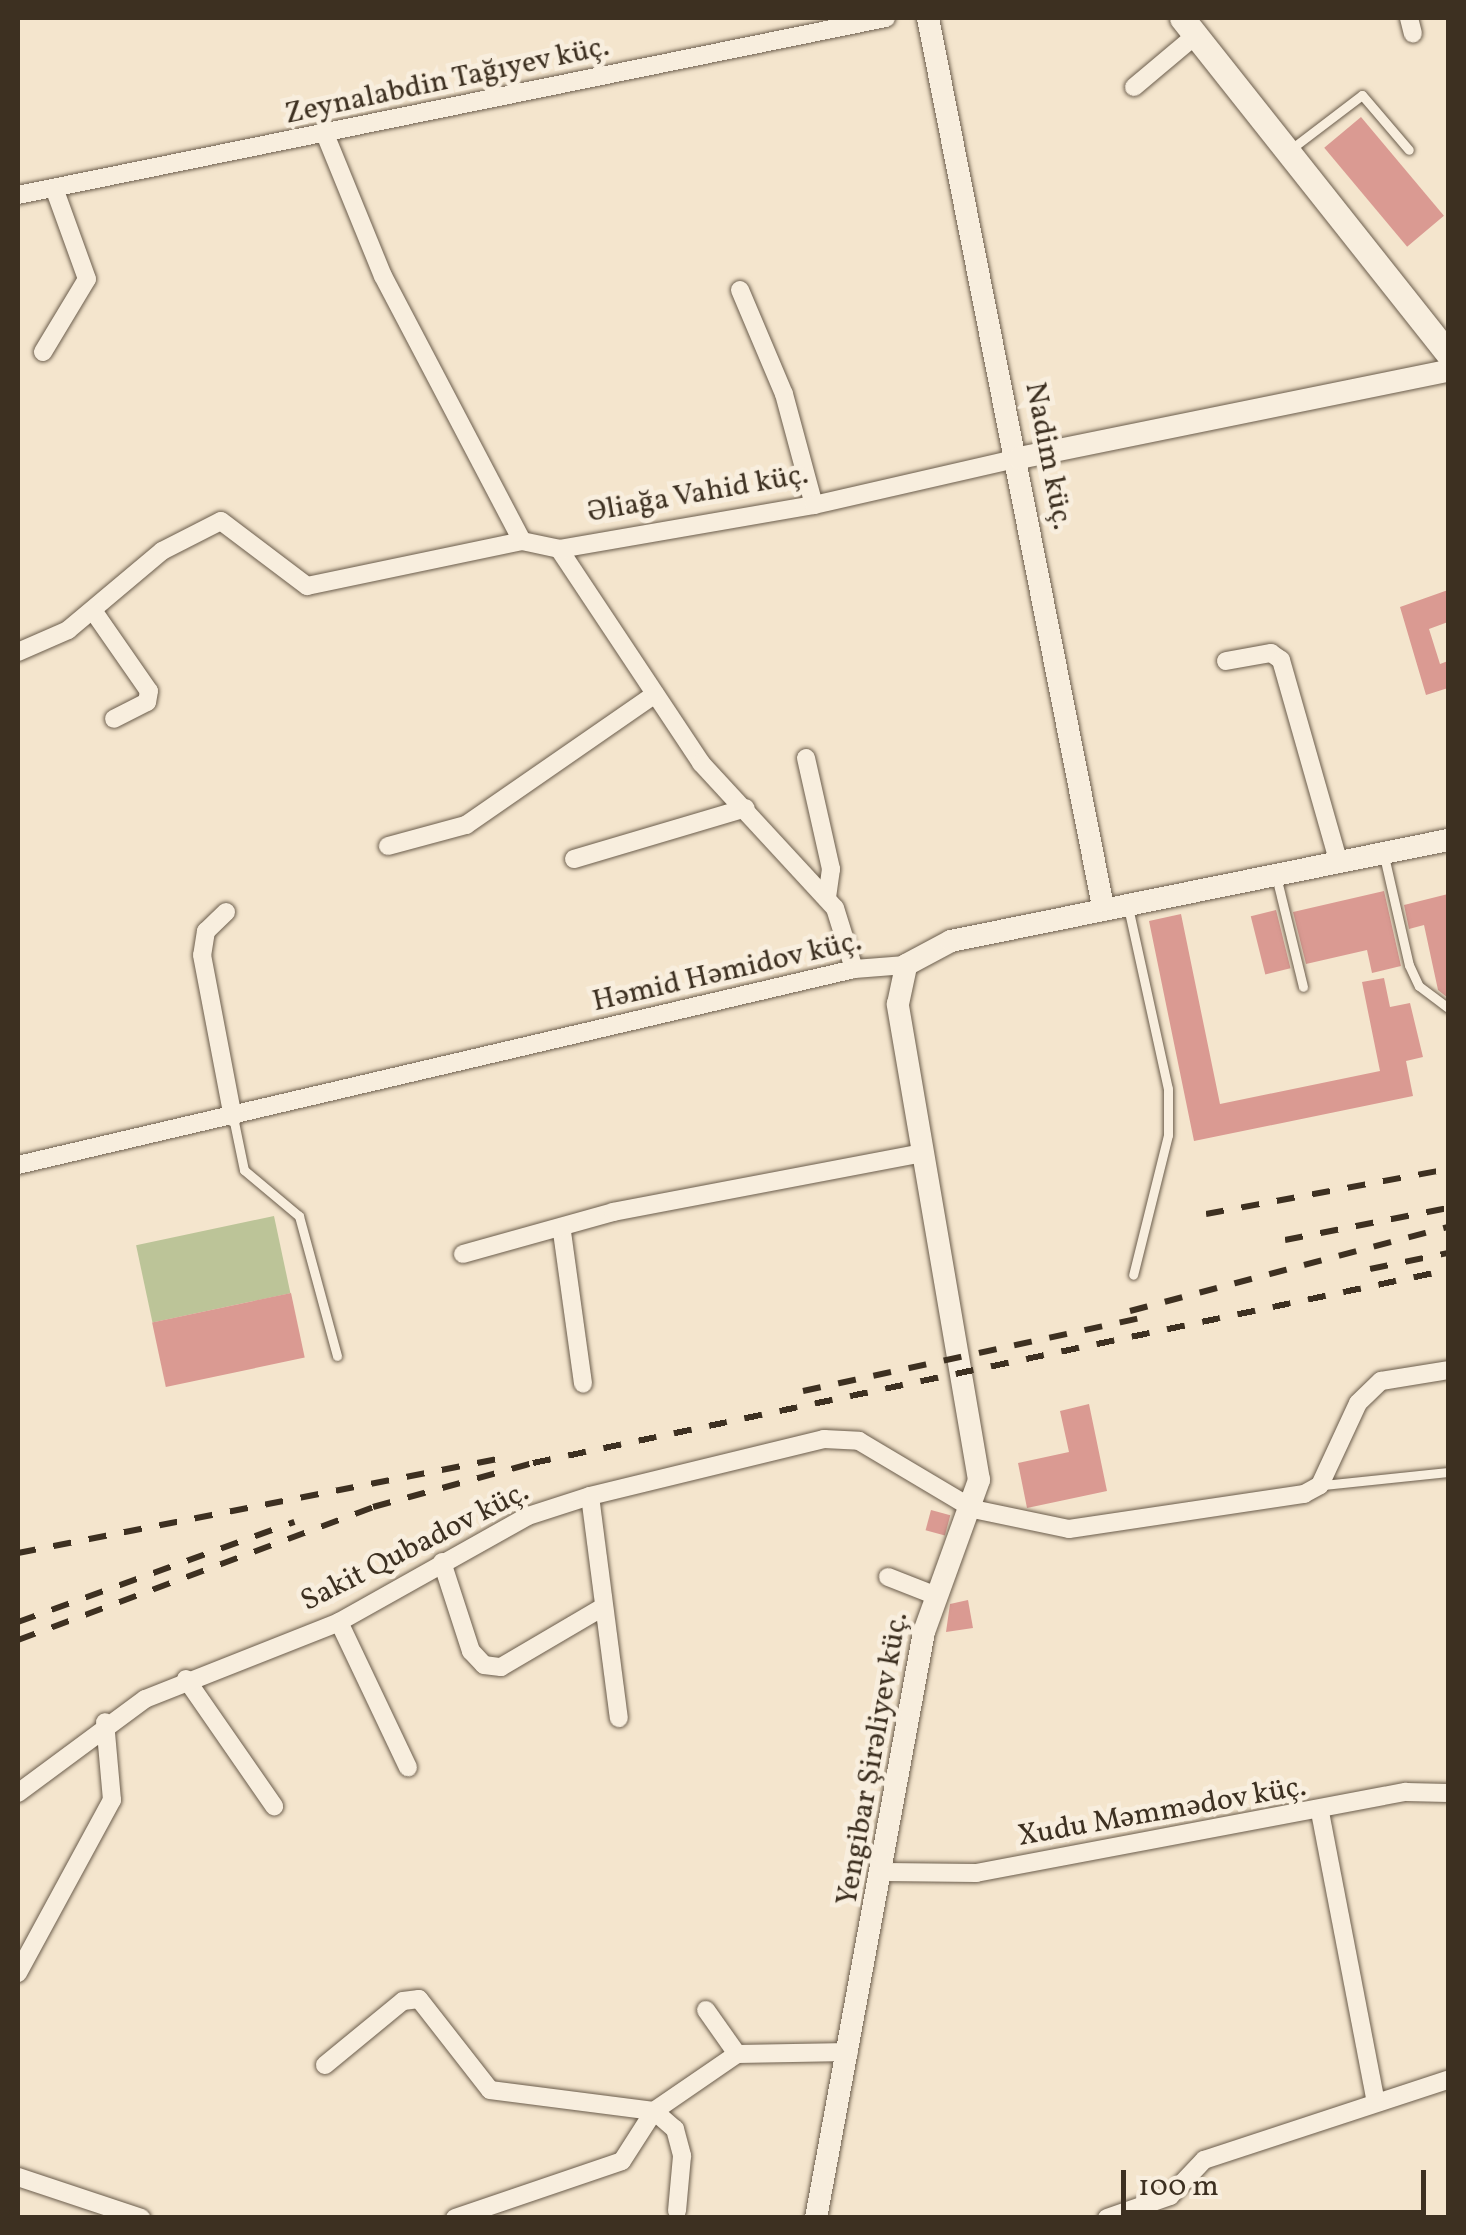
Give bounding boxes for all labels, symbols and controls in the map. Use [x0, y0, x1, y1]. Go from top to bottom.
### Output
street label: Zeynalabdin Tağıyev küç. [281, 29, 613, 133]
street label: Nadim küç. [1016, 379, 1080, 533]
street label: Əliağa Vahid küç. [584, 457, 812, 531]
street label: Həmid Həmidov küç. [589, 923, 865, 1021]
street label: Sakit Qubadov küç. [295, 1474, 535, 1620]
street label: Yengibar Şirəliyev küç. [829, 1609, 917, 1909]
street label: Xudu Məmmədov küç. [1014, 1769, 1310, 1855]
scale bar [1126, 2150, 1431, 2212]
text: 100 m [1138, 2166, 1219, 2208]

